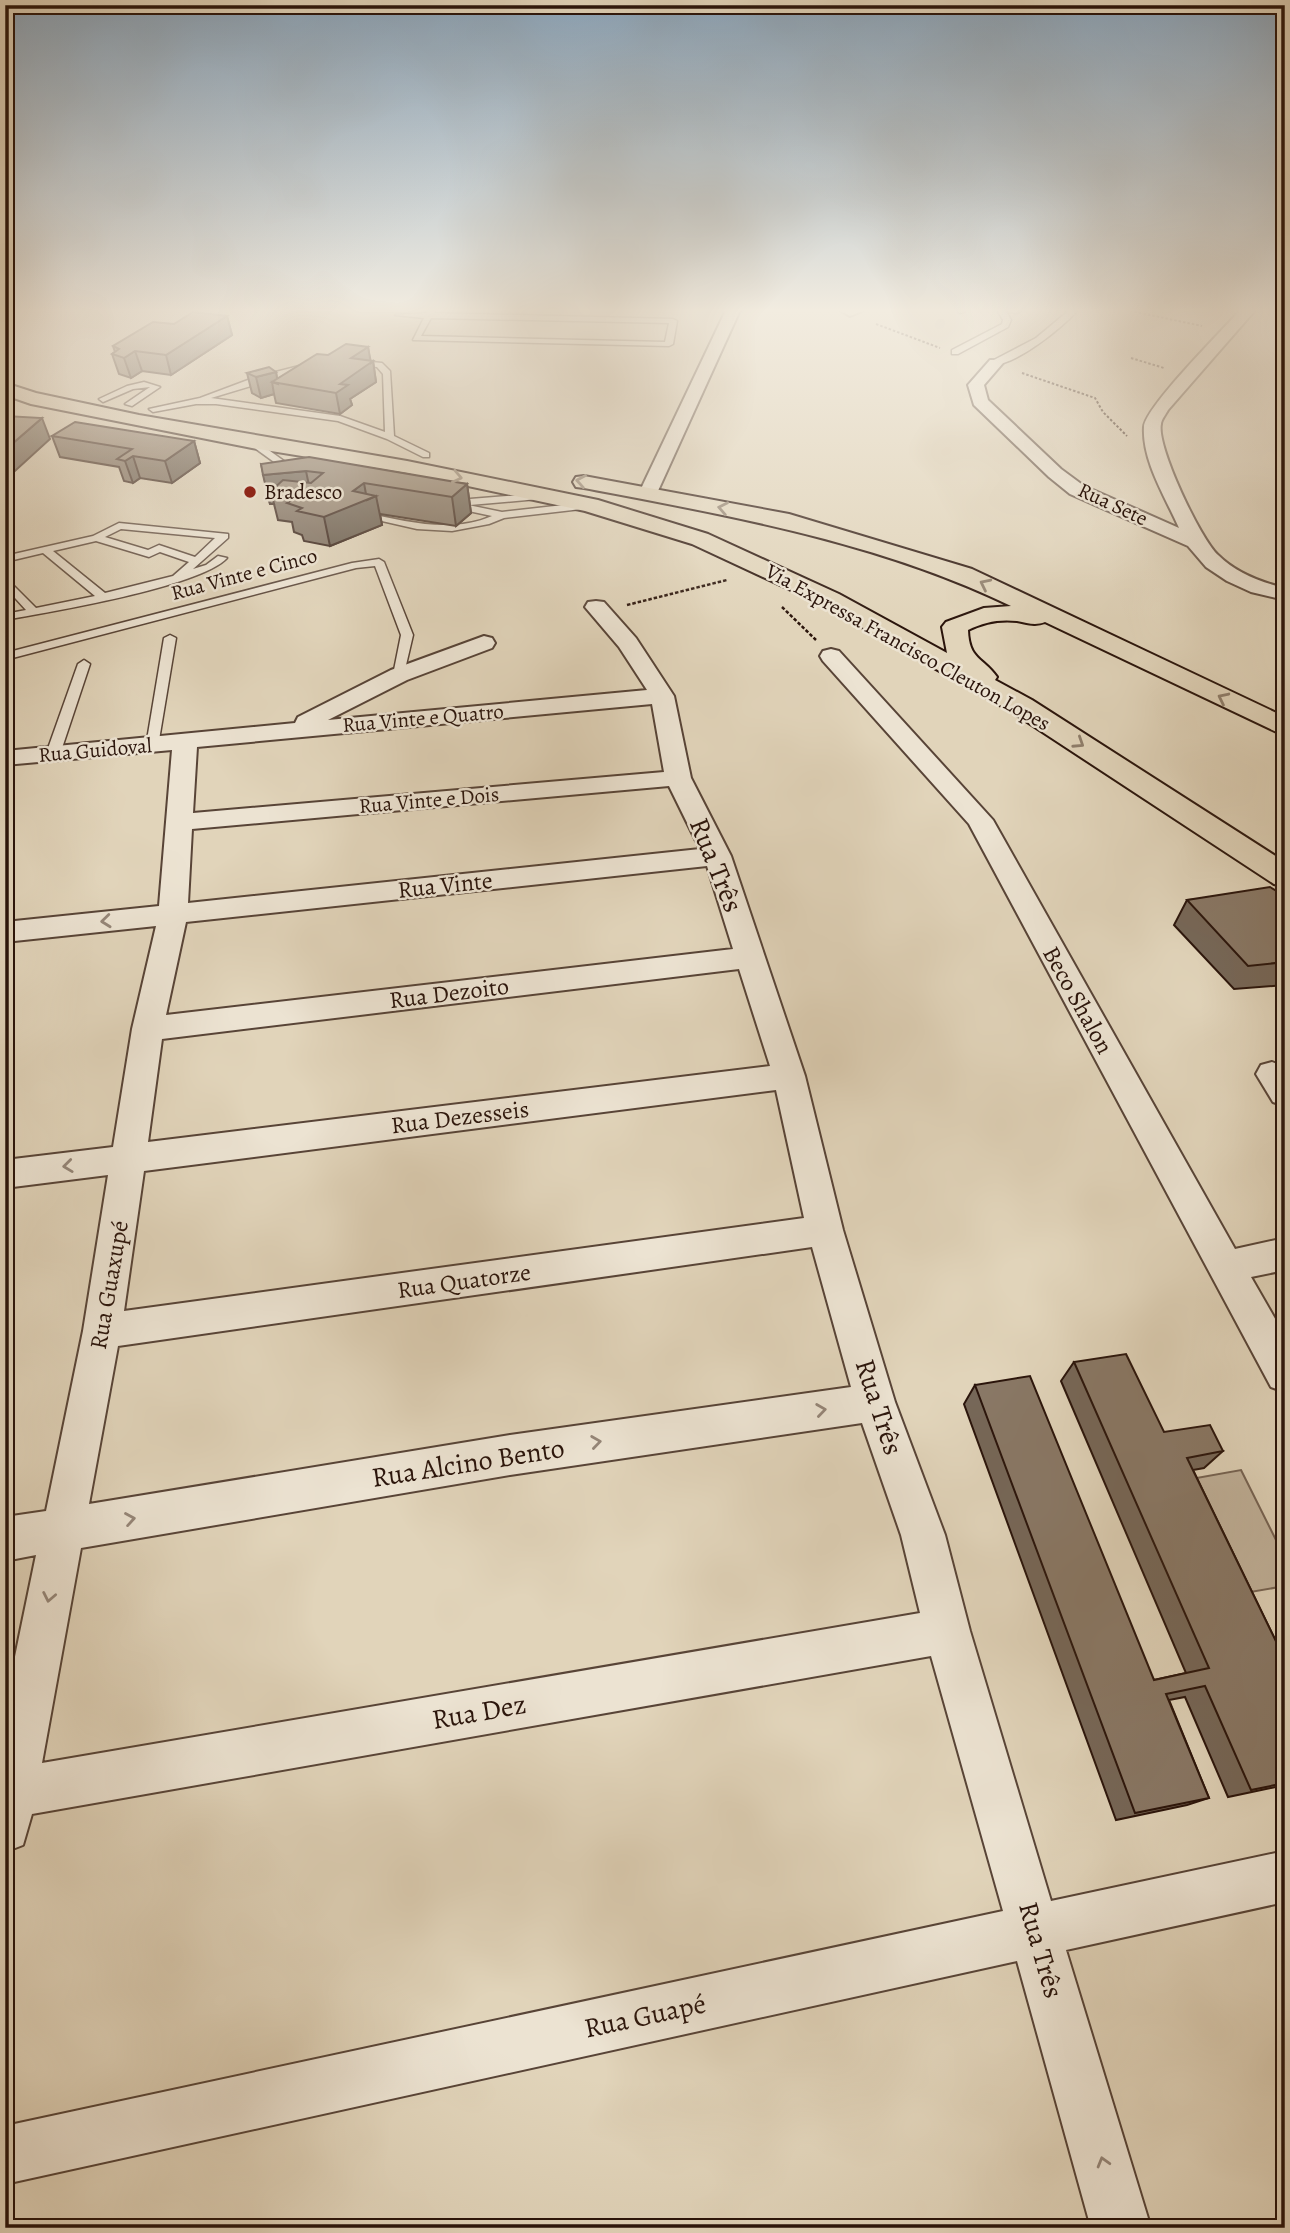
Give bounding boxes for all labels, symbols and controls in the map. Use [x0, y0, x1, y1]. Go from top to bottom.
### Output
one-way arrow [451, 468, 463, 483]
one-way arrow [575, 474, 587, 489]
street label: Rua Sete [1074, 476, 1152, 532]
place label: Bradesco [264, 478, 342, 506]
marker: Bradesco [242, 484, 258, 500]
one-way arrow [717, 501, 729, 516]
street label: Rua Vinte e Cinco [168, 541, 320, 607]
street label: Via Expressa Francisco Cleuton Lopes [760, 556, 1055, 737]
one-way arrow [980, 578, 992, 592]
one-way arrow [1218, 693, 1230, 707]
street label: Rua Vinte e Quatro [341, 697, 505, 739]
street label: Rua Guidoval [37, 731, 153, 769]
one-way arrow [1071, 735, 1084, 748]
street label: Rua Vinte e Dois [358, 780, 500, 820]
street label: Rua Três [680, 812, 752, 918]
street label: Rua Vinte [396, 864, 494, 906]
one-way arrow [100, 914, 111, 929]
street label: Beco Shalon [1035, 940, 1121, 1060]
street label: Rua Dezoito [387, 970, 511, 1016]
street label: Rua Dezesseis [389, 1093, 531, 1141]
one-way arrow [62, 1158, 74, 1173]
street label: Rua Guaxupé [82, 1218, 136, 1352]
street label: Rua Quatorze [395, 1256, 533, 1306]
street label: Rua Três [846, 1354, 912, 1460]
one-way arrow [815, 1403, 827, 1418]
street label: Rua Alcino Bento [369, 1429, 567, 1497]
one-way arrow [590, 1435, 602, 1450]
one-way arrow [124, 1512, 136, 1527]
one-way arrow [43, 1591, 58, 1603]
street label: Rua Dez [429, 1685, 529, 1739]
street label: Rua Três [1009, 1897, 1073, 2003]
street label: Rua Guapé [581, 1985, 709, 2047]
one-way arrow [1096, 2156, 1111, 2168]

